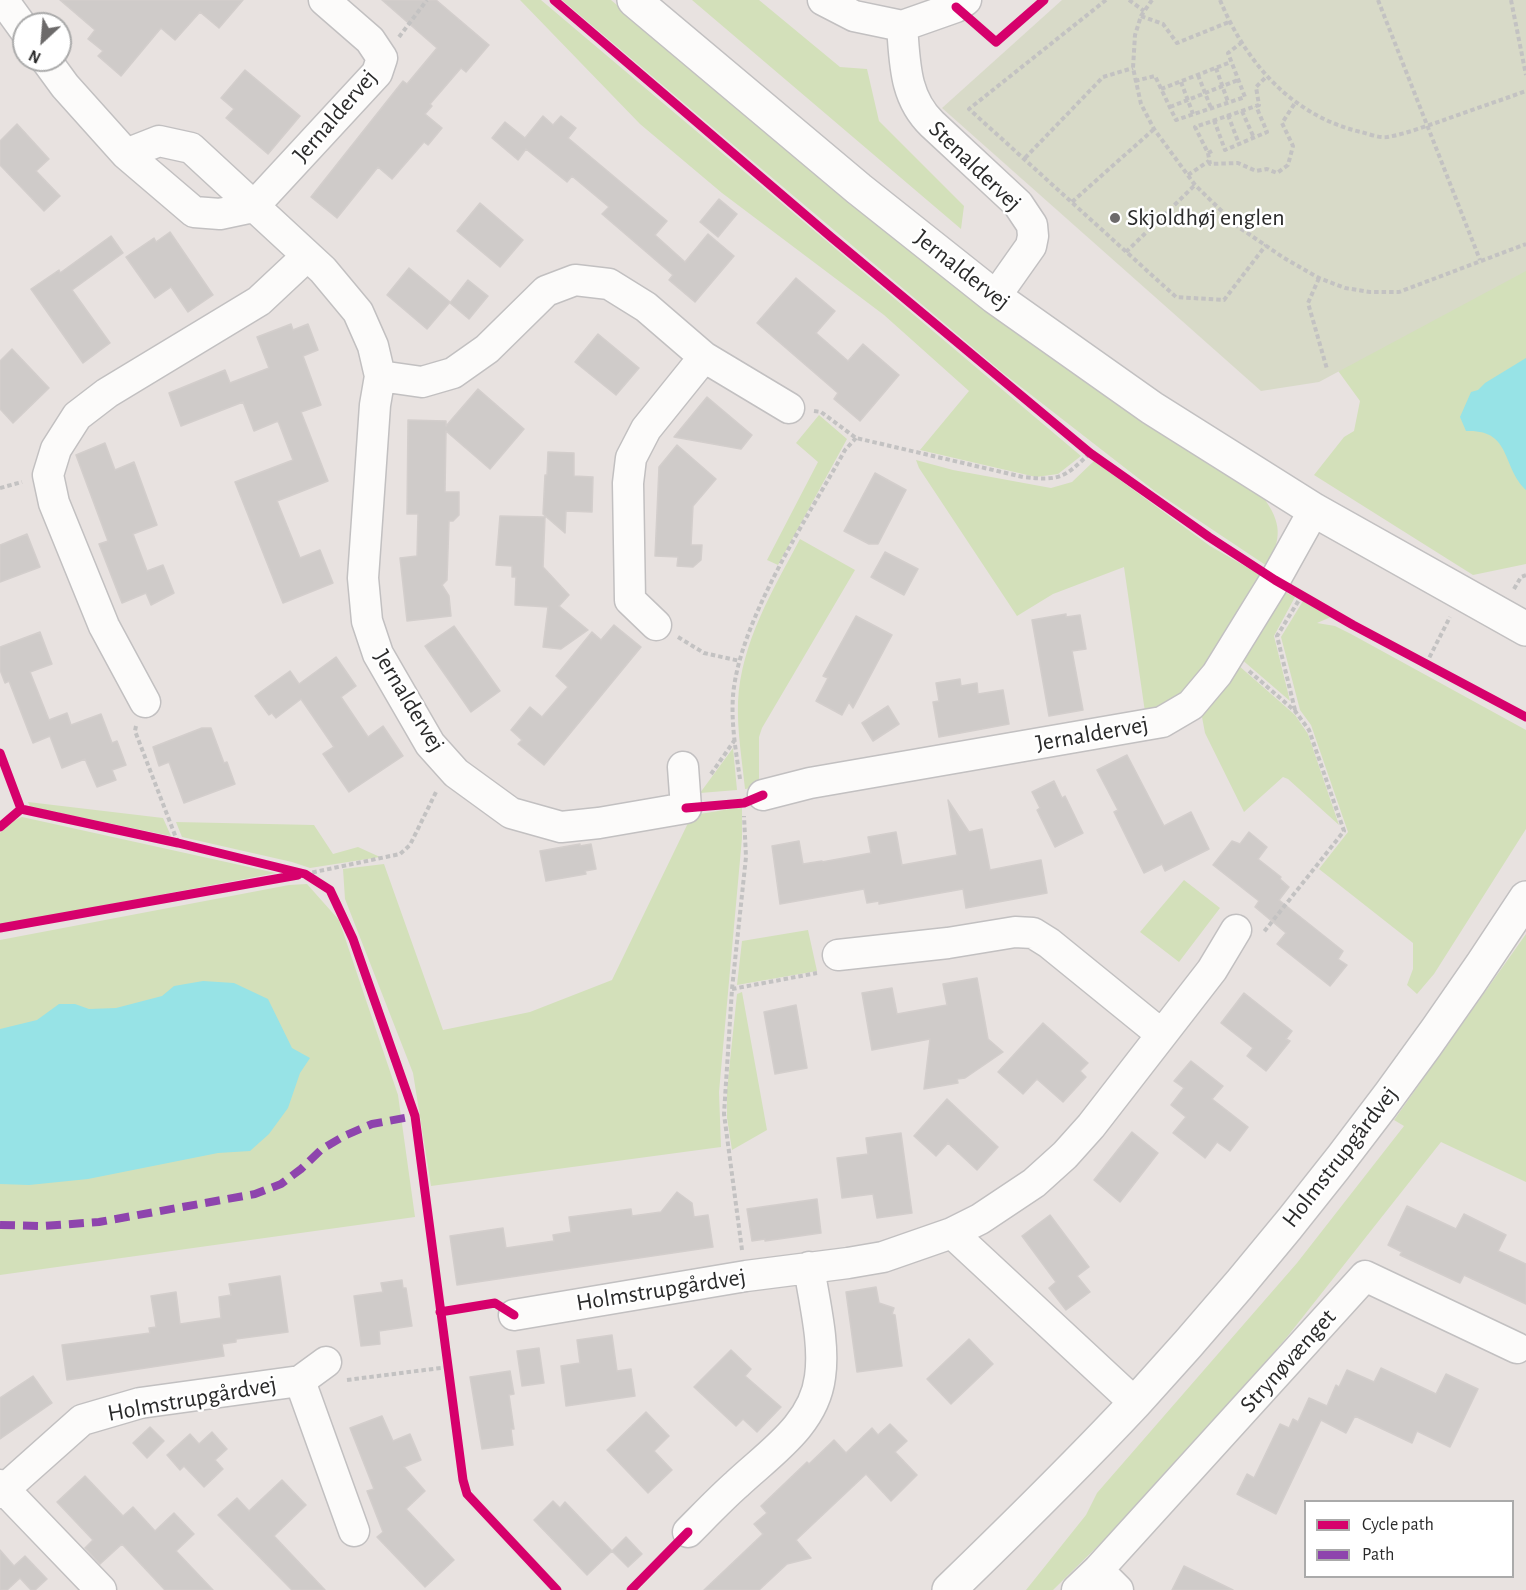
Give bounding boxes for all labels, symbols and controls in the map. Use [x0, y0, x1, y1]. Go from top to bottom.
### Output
north arrow [12, 12, 72, 72]
text: N [26, 47, 43, 66]
street label: Jernaldervej [287, 64, 383, 168]
street label: Stenaldervej [923, 115, 1027, 217]
place label: Skjoldhøj englen [1127, 204, 1285, 232]
marker: Skjoldhøj englen [1108, 211, 1122, 225]
street label: Jernaldervej [908, 224, 1016, 316]
street label: Jernaldervej [367, 645, 451, 757]
street label: Jernaldervej [1033, 710, 1151, 758]
street label: Holmstrupgårdvej [1276, 1081, 1404, 1233]
street label: Holmstrupgårdvej [574, 1262, 748, 1318]
street label: Strynøvænget [1234, 1303, 1342, 1419]
street label: Holmstrupgårdvej [105, 1370, 279, 1428]
legend [1304, 1500, 1514, 1578]
text: Cycle path [1362, 1516, 1434, 1534]
text: Path [1362, 1546, 1394, 1564]

